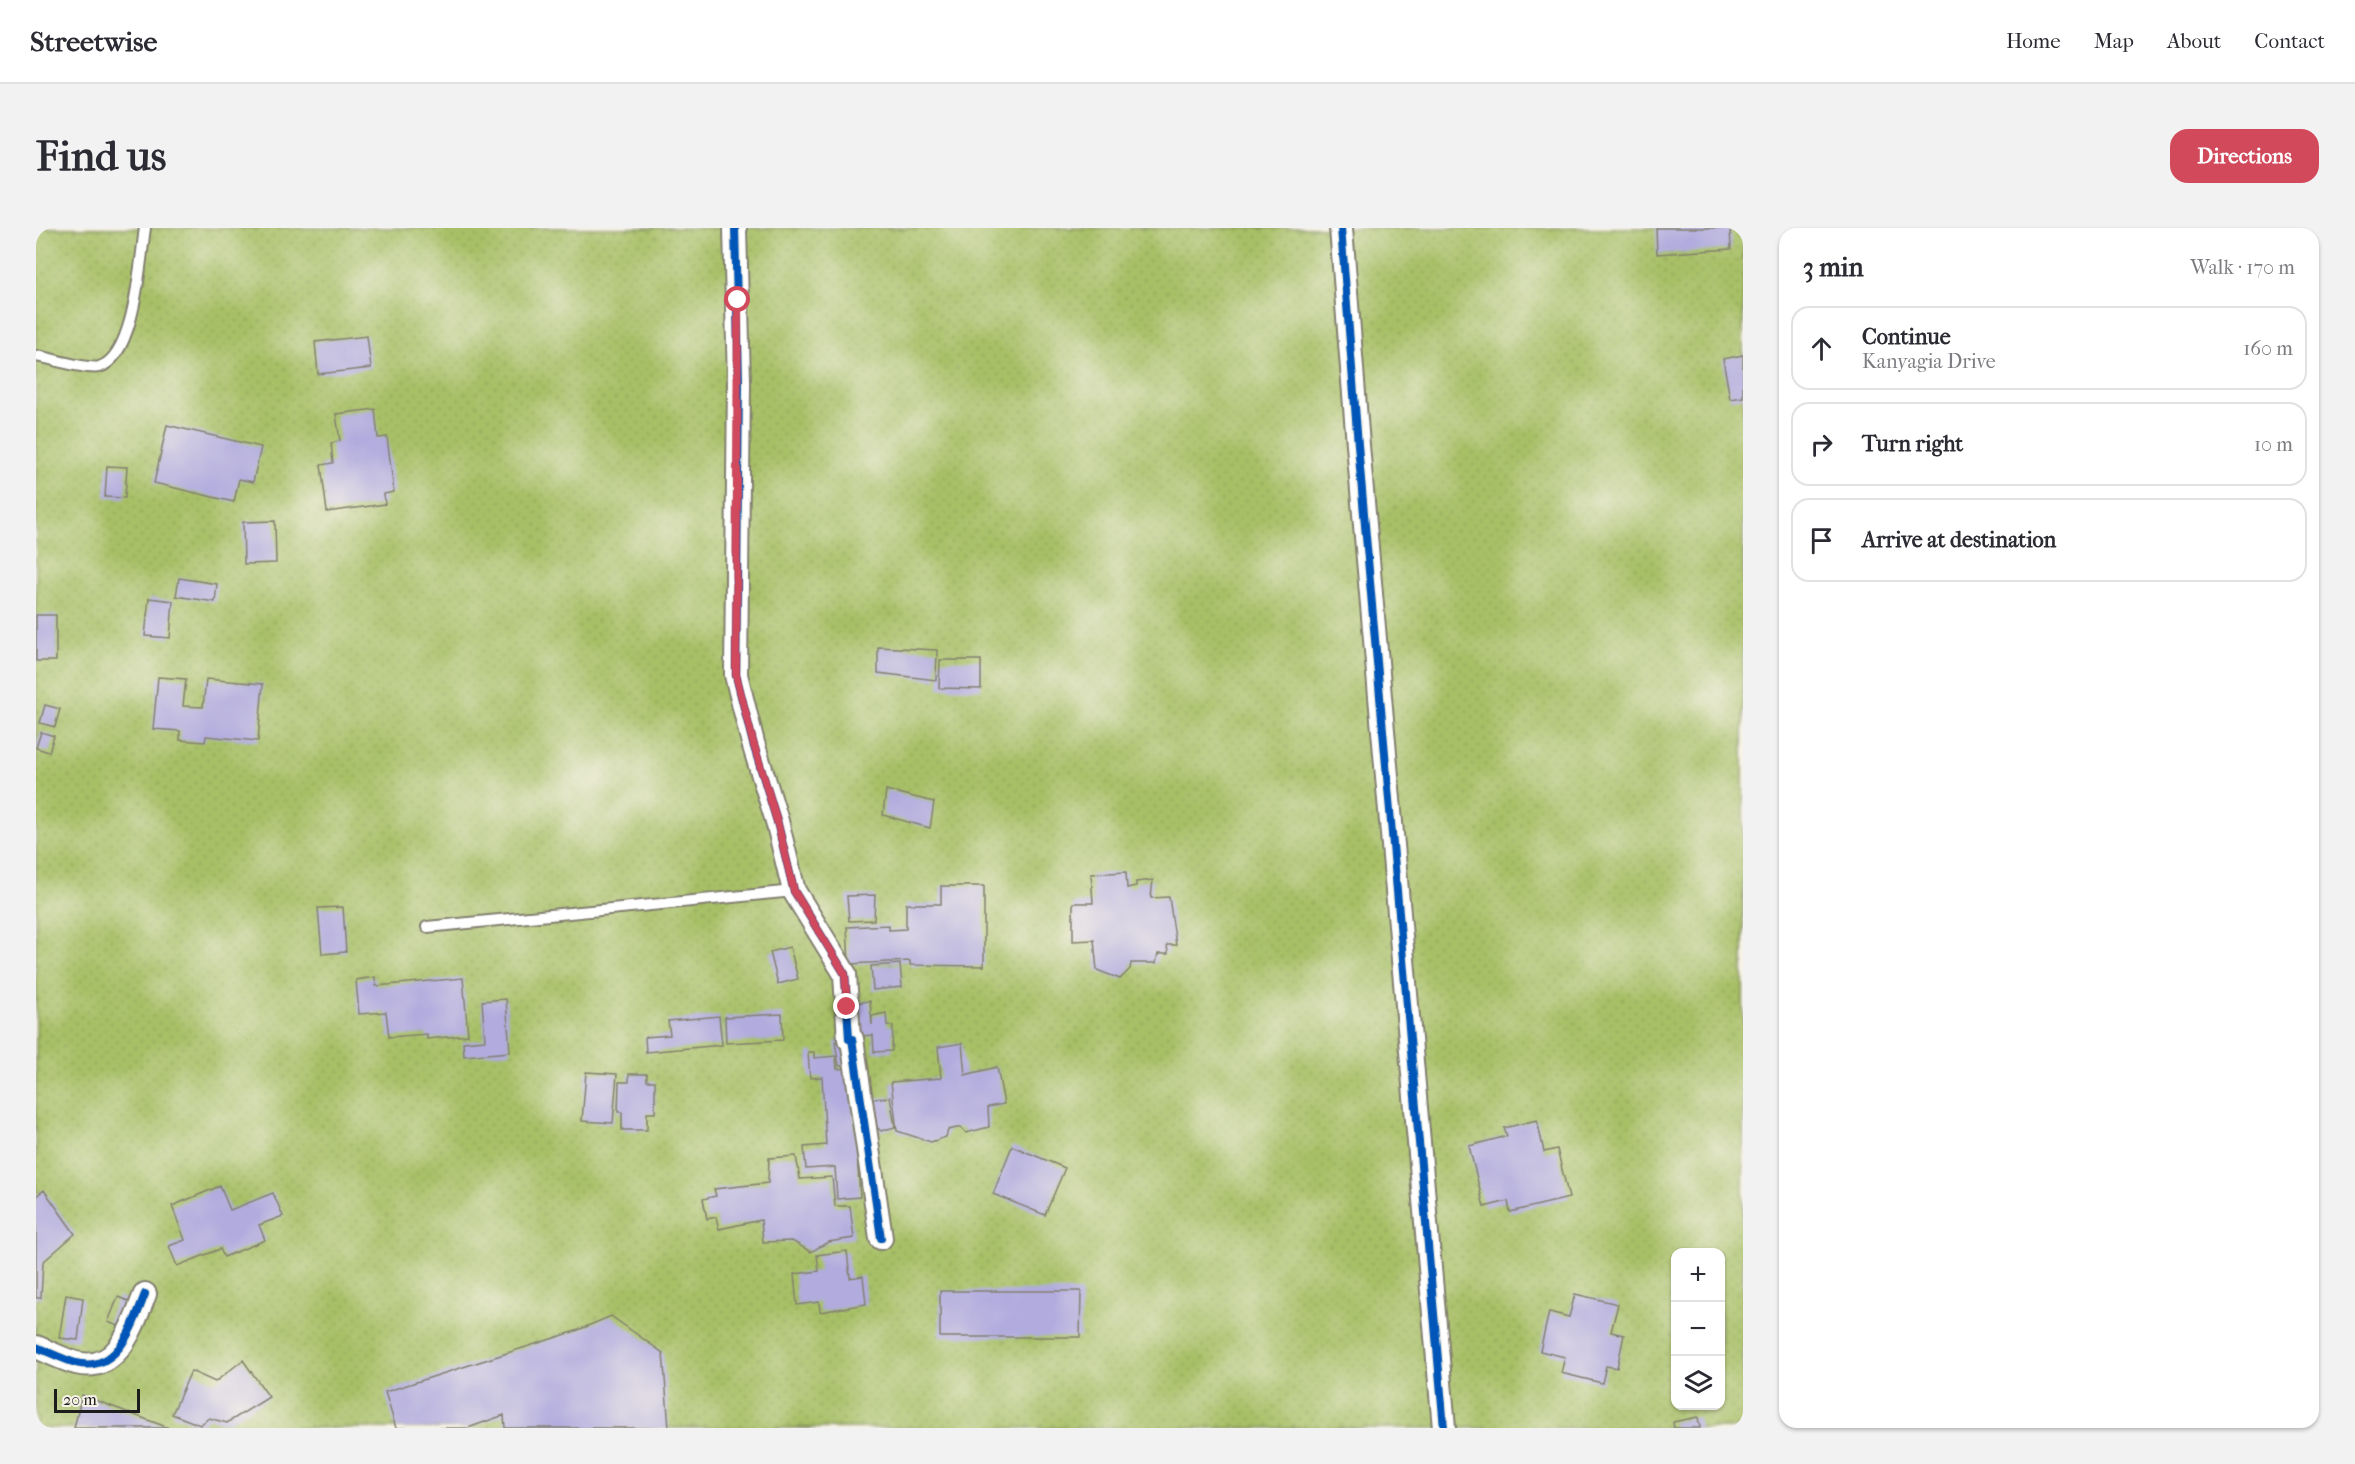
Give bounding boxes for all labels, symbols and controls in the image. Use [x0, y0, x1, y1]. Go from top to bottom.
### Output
text: Streetwise [30, 25, 157, 58]
text: Home [2006, 29, 2061, 53]
text: Map [2094, 29, 2134, 53]
text: About [2167, 29, 2221, 53]
text: Contact [2254, 29, 2325, 53]
button: Directions [2170, 129, 2319, 183]
text: Find us [36, 132, 166, 181]
text: 3 min [1803, 252, 1864, 283]
text: Walk · 170 m [2190, 256, 2295, 279]
route start [724, 286, 750, 312]
text: Continue [1862, 324, 1951, 350]
icon: ahead [1805, 332, 1838, 365]
text: 160 m [2243, 337, 2293, 360]
text: Kanyagia Drive [1862, 350, 1996, 373]
icon: right [1805, 428, 1838, 461]
text: Turn right [1862, 431, 1963, 457]
text: 10 m [2254, 433, 2293, 456]
icon: arrive [1805, 524, 1838, 557]
text: Arrive at destination [1862, 527, 2056, 553]
route end [833, 993, 859, 1019]
map controls [1671, 1248, 1725, 1410]
button: + [1671, 1248, 1725, 1302]
button: − [1671, 1302, 1725, 1356]
button: layers [1671, 1356, 1725, 1410]
scale bar [54, 1386, 140, 1414]
text: 20 m [63, 1390, 97, 1409]

